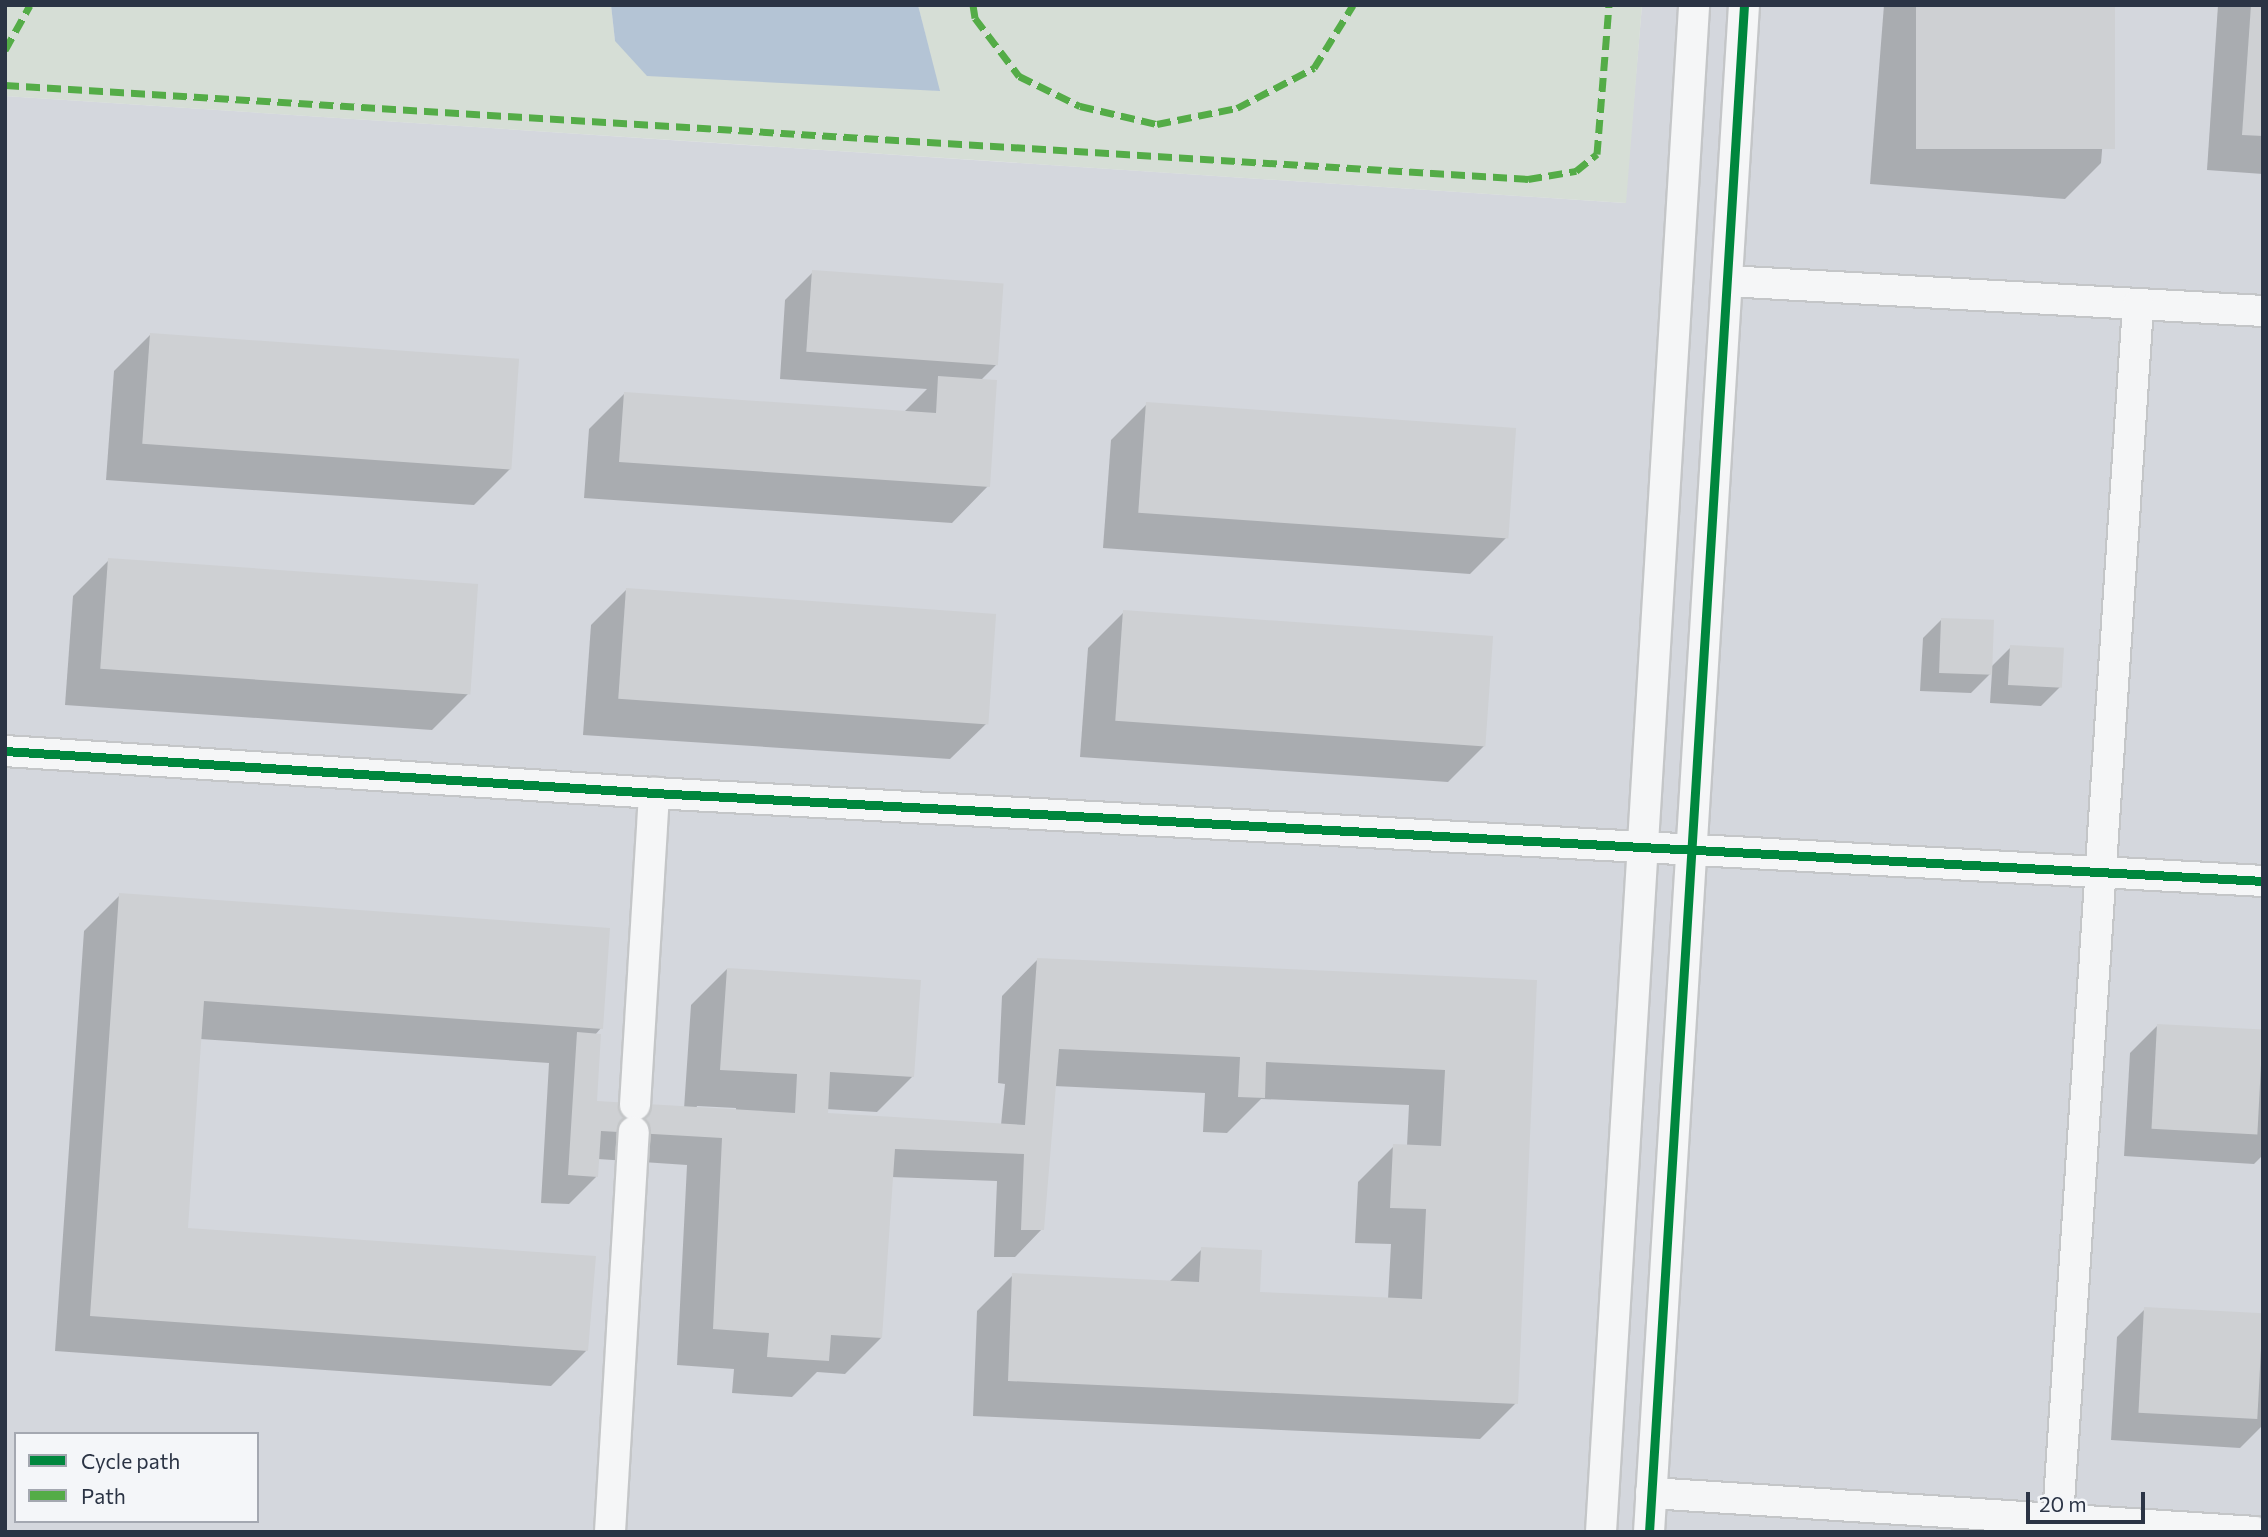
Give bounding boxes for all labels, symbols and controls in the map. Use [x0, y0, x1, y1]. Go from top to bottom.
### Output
legend [14, 1432, 259, 1523]
text: Cycle path [81, 1448, 180, 1473]
scale bar [2030, 1478, 2149, 1522]
text: Path [81, 1483, 126, 1508]
text: 20 m [2039, 1491, 2087, 1516]

